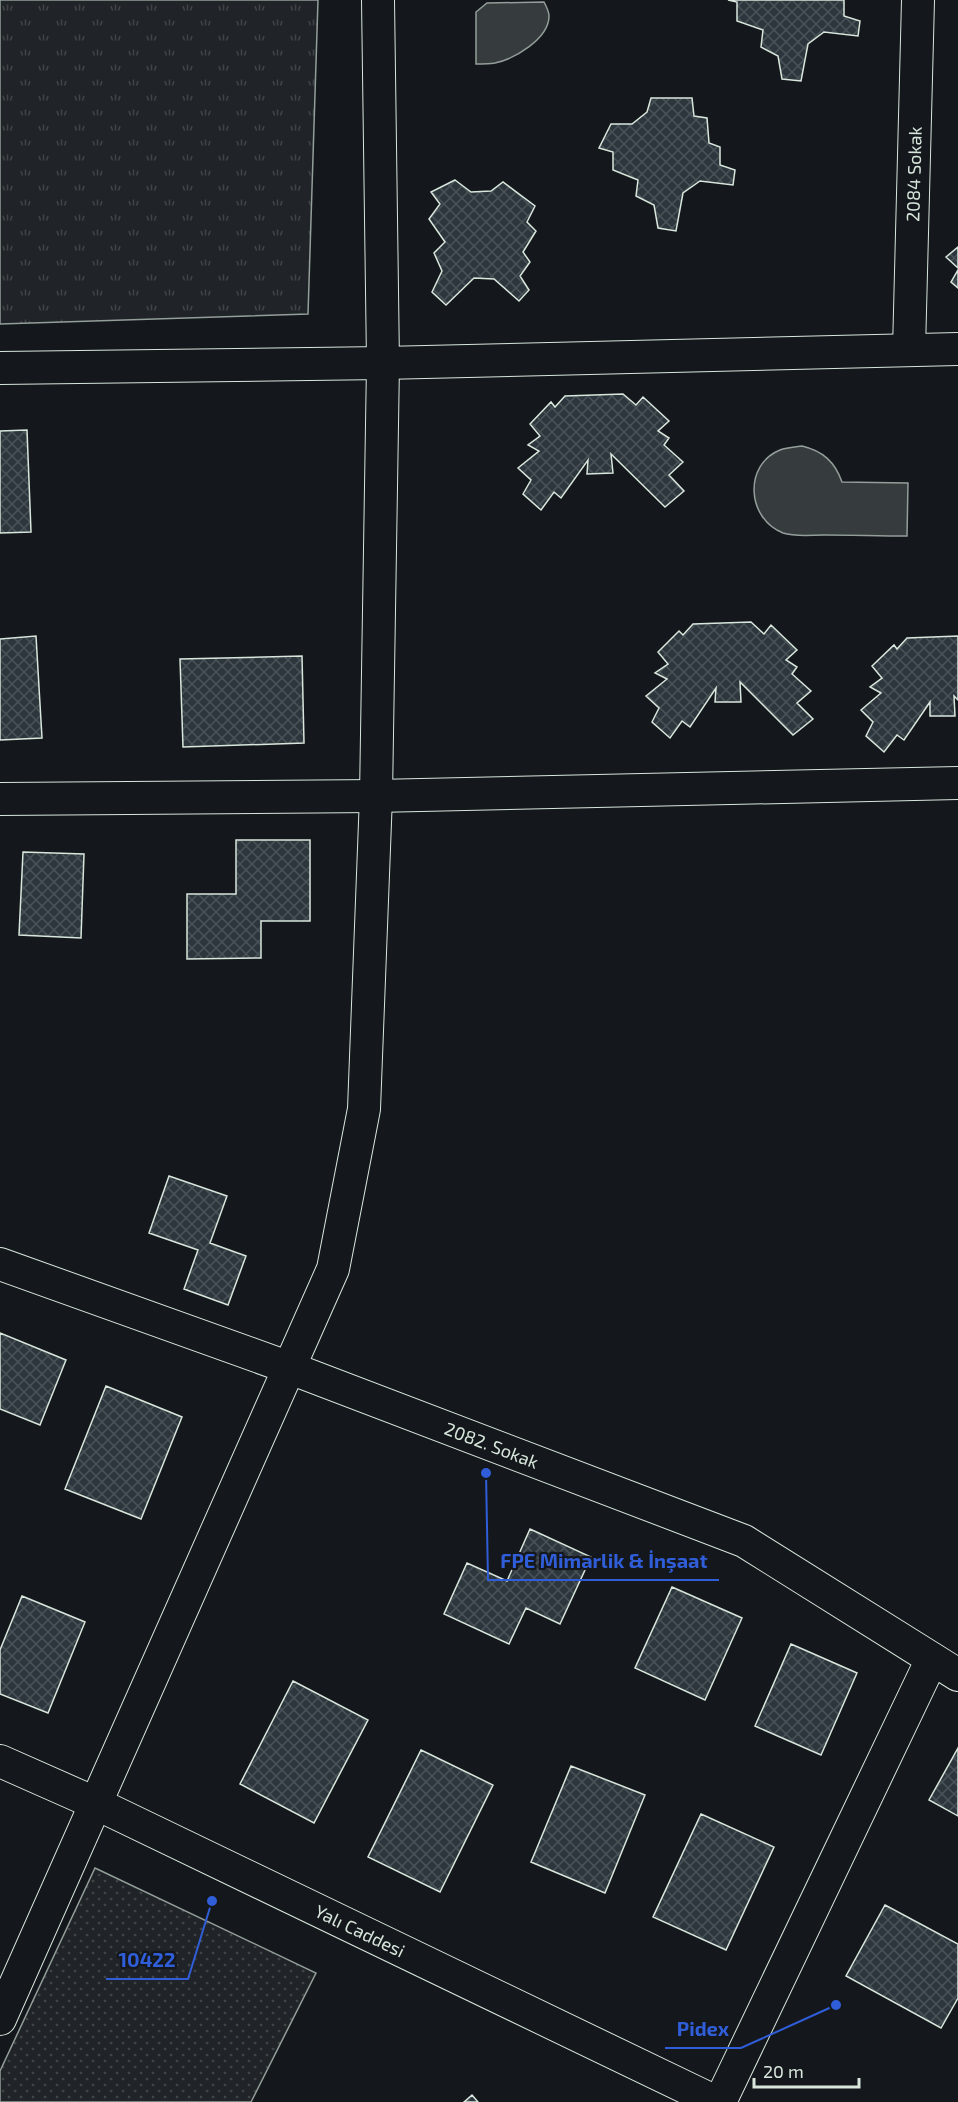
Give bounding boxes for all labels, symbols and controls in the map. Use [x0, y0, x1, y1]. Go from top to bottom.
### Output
street label: 2084 Sokak [901, 126, 926, 222]
street label: 2082. Sokak [442, 1417, 542, 1473]
callout: FPE Mimarlik & İnşaat [488, 1542, 719, 1580]
text: FPE Mimarlik & İnşaat [500, 1548, 708, 1573]
street label: Yalı Caddesi [311, 1900, 409, 1962]
callout: 10422 [106, 1941, 188, 1979]
text: 10422 [118, 1947, 176, 1971]
callout: Pidex [665, 2010, 741, 2048]
text: Pidex [677, 2016, 730, 2040]
scale bar [754, 2051, 859, 2089]
text: 20 m [763, 2060, 804, 2082]

